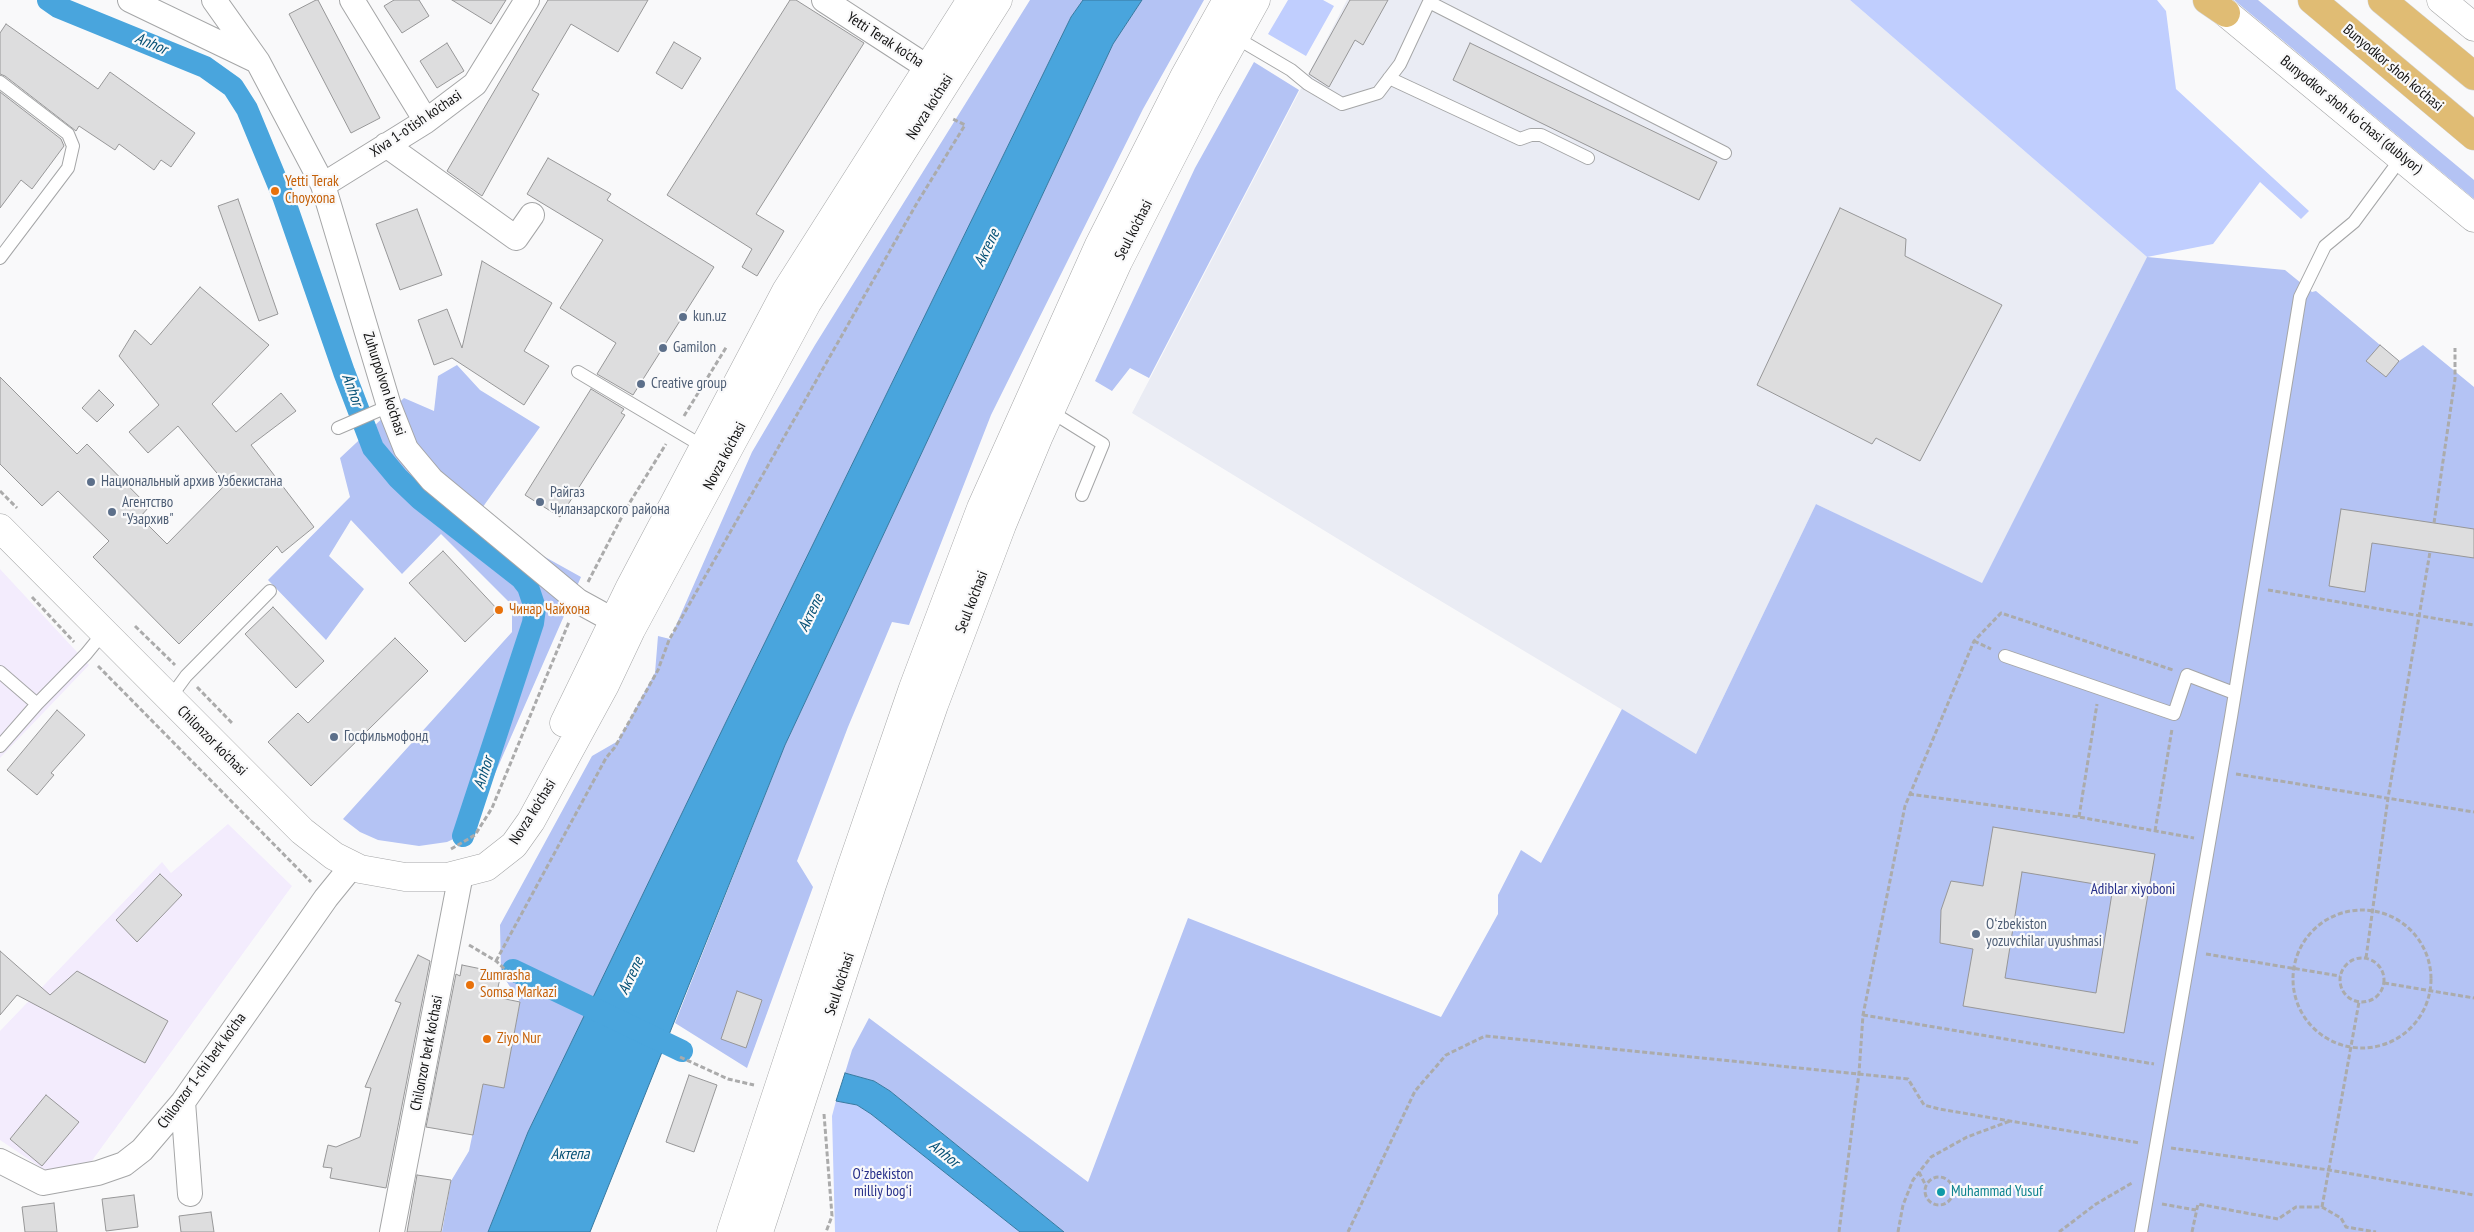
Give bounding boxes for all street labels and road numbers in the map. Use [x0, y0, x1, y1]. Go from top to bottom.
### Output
street label: Yetti Terak ko'cha [843, 8, 927, 72]
street label: Bunyodkor shoh ko'chasi [2339, 21, 2447, 115]
street label: Bunyodkor shoh koʻchasi (dublyor) [2276, 52, 2426, 178]
street label: Novza ko'chasi [903, 71, 957, 143]
street label: Xiva 1-o'tish ko'chasi [367, 87, 465, 161]
street label: Seul ko'chasi [1111, 197, 1157, 263]
street label: Zuhurpolvon ko'chasi [359, 330, 409, 438]
street label: Novza ko'chasi [700, 419, 750, 493]
street label: Seul ko'chasi [952, 568, 992, 636]
street label: Chilonzor ko'chasi [173, 702, 251, 780]
street label: Novza ko'chasi [506, 776, 560, 848]
street label: Seul ko'chasi [821, 950, 859, 1018]
street label: Chilonzor berk ko'chasi [407, 994, 447, 1112]
street label: Chilonzor 1-chi berk ko'cha [154, 1010, 250, 1132]

